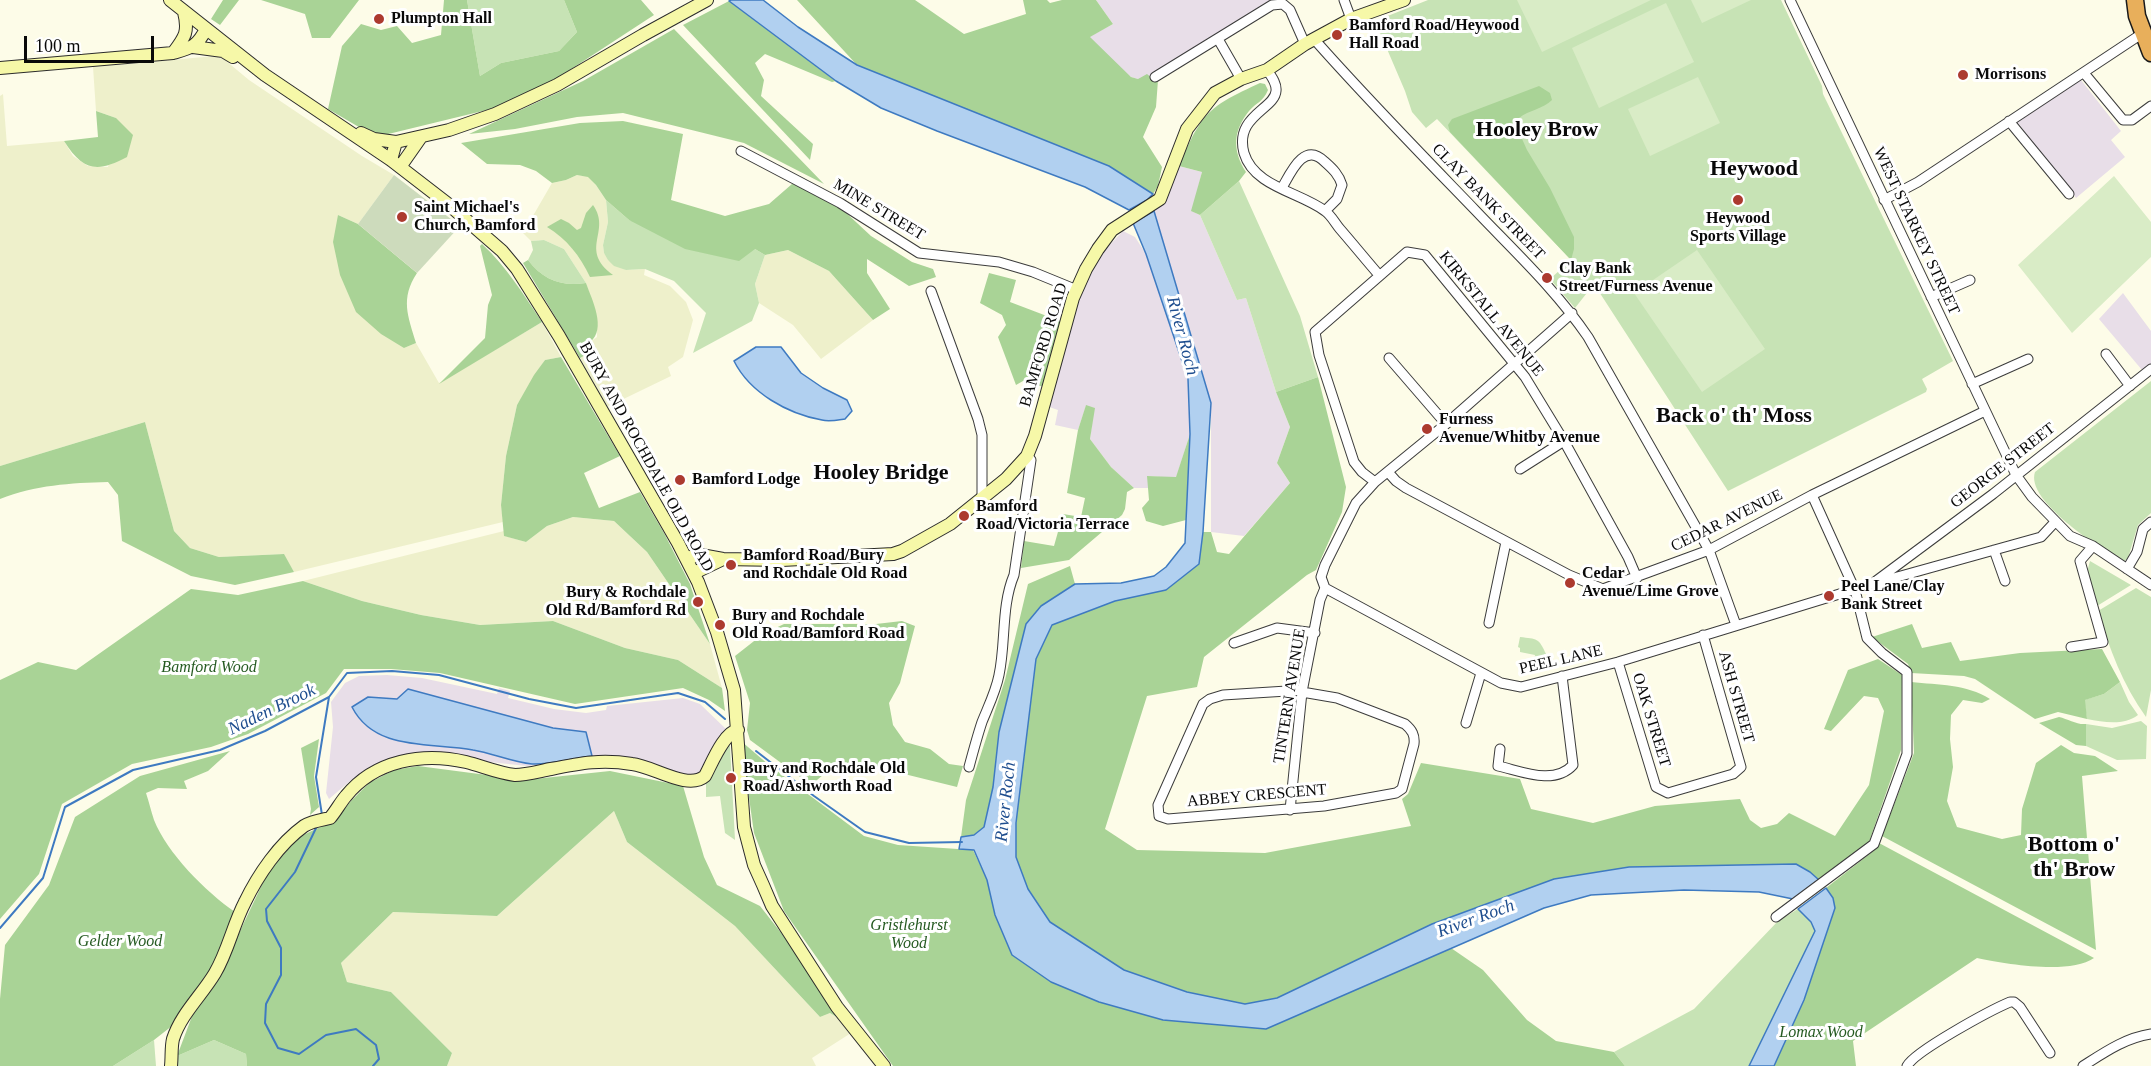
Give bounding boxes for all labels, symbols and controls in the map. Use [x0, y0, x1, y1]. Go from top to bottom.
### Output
place label: Plumpton Hall [391, 9, 492, 29]
marker: Plumpton Hall [372, 12, 386, 26]
place label: Bamford Road/Heywood Hall Road [1349, 16, 1519, 54]
scale bar [27, 24, 158, 62]
marker: Bamford Road/Heywood Hall Road [1330, 28, 1344, 42]
text: 100 m [35, 36, 81, 56]
place label: Morrisons [1975, 65, 2046, 85]
marker: Morrisons [1956, 68, 1970, 82]
district label: Hooley Brow [1476, 117, 1598, 143]
street label: CLAY BANK STREET [1428, 140, 1548, 264]
street label: WEST STARKEY STREET [1869, 144, 1963, 318]
district label: Heywood [1710, 156, 1798, 182]
street label: MINE STREET [830, 175, 928, 245]
marker: Heywood Sports Village [1731, 193, 1745, 207]
place label: Saint Michael's Church, Bamford [414, 198, 535, 236]
place label: Heywood Sports Village [1690, 209, 1786, 247]
marker: Saint Michael's Church, Bamford [395, 210, 409, 224]
street label: KIRKSTALL AVENUE [1435, 248, 1547, 380]
place label: Clay Bank Street/Furness Avenue [1559, 259, 1713, 297]
marker: Clay Bank Street/Furness Avenue [1540, 271, 1554, 285]
street label: BAMFORD ROAD [1016, 281, 1072, 409]
water label: River Roch [1161, 294, 1203, 378]
street label: BURY AND ROCHDALE OLD ROAD [575, 339, 717, 575]
district label: Back o' th' Moss [1656, 403, 1812, 429]
place label: Furness Avenue/Whitby Avenue [1439, 410, 1600, 448]
street label: GEORGE STREET [1947, 419, 2059, 513]
marker: Furness Avenue/Whitby Avenue [1420, 422, 1434, 436]
district label: Hooley Bridge [813, 460, 949, 486]
place label: Bamford Lodge [692, 470, 800, 490]
marker: Bamford Lodge [673, 473, 687, 487]
street label: CEDAR AVENUE [1668, 486, 1786, 556]
place label: Bamford Road/Victoria Terrace [976, 497, 1129, 535]
marker: Bamford Road/Victoria Terrace [957, 509, 971, 523]
place label: Bamford Road/Bury and Rochdale Old Road [743, 546, 907, 584]
marker: Bamford Road/Bury and Rochdale Old Road [724, 558, 738, 572]
place label: Cedar Avenue/Lime Grove [1582, 564, 1719, 602]
marker: Cedar Avenue/Lime Grove [1563, 576, 1577, 590]
place label: Peel Lane/Clay Bank Street [1841, 577, 1945, 615]
place label: Bury & Rochdale Old Rd/Bamford Rd [546, 583, 686, 621]
marker: Peel Lane/Clay Bank Street [1822, 589, 1836, 603]
marker: Bury & Rochdale Old Rd/Bamford Rd [691, 595, 705, 609]
place label: Bury and Rochdale Old Road/Bamford Road [732, 606, 904, 644]
marker: Bury and Rochdale Old Road/Bamford Road [713, 618, 727, 632]
street label: TINTERN AVENUE [1270, 627, 1310, 765]
street label: PEEL LANE [1517, 641, 1605, 679]
street label: ASH STREET [1714, 649, 1758, 745]
park label: Bamford Wood [161, 658, 257, 678]
street label: OAK STREET [1628, 671, 1674, 769]
water label: Naden Brook [225, 680, 319, 740]
place label: Bury and Rochdale Old Road/Ashworth Road [743, 759, 905, 797]
water label: River Roch [991, 761, 1021, 843]
marker: Bury and Rochdale Old Road/Ashworth Road [724, 771, 738, 785]
street label: ABBEY CRESCENT [1186, 780, 1328, 812]
district label: Bottom o' th' Brow [2028, 832, 2120, 884]
water label: River Roch [1435, 895, 1517, 943]
park label: Gristlehurst Wood [870, 916, 948, 954]
park label: Gelder Wood [78, 932, 162, 952]
park label: Lomax Wood [1779, 1023, 1863, 1043]

